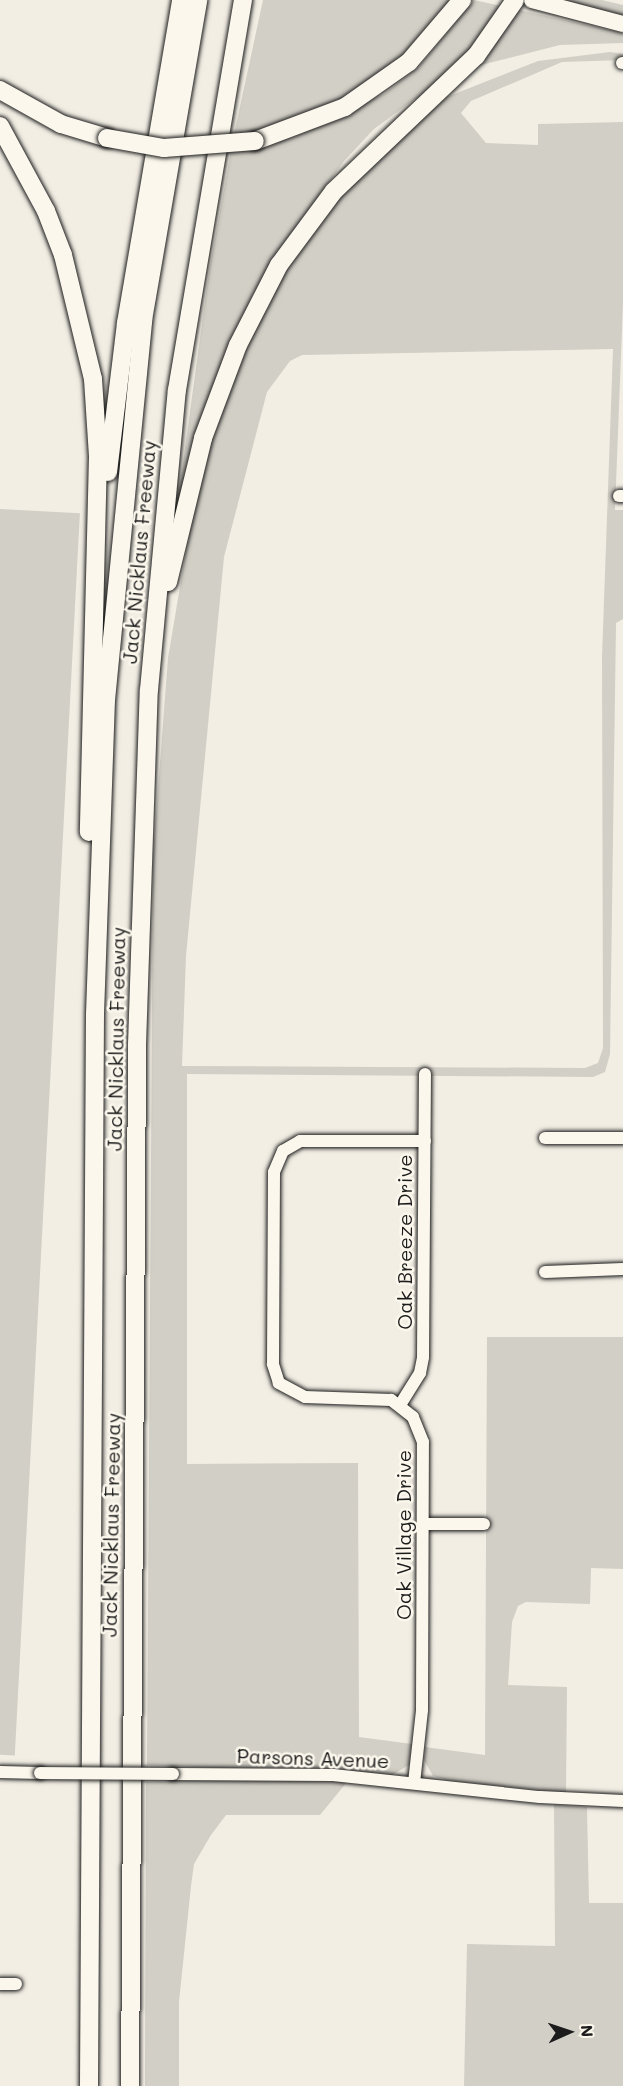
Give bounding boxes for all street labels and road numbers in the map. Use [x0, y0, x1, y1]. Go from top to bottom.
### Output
street label: Jack Nicklaus Freeway [117, 439, 161, 665]
street label: Jack Nicklaus Freeway [102, 927, 130, 1151]
street label: Oak Breeze Drive [392, 1154, 416, 1330]
street label: Jack Nicklaus Freeway [97, 1413, 125, 1637]
street label: Oak Village Drive [391, 1450, 415, 1620]
street label: Parsons Avenue [236, 1743, 390, 1773]

